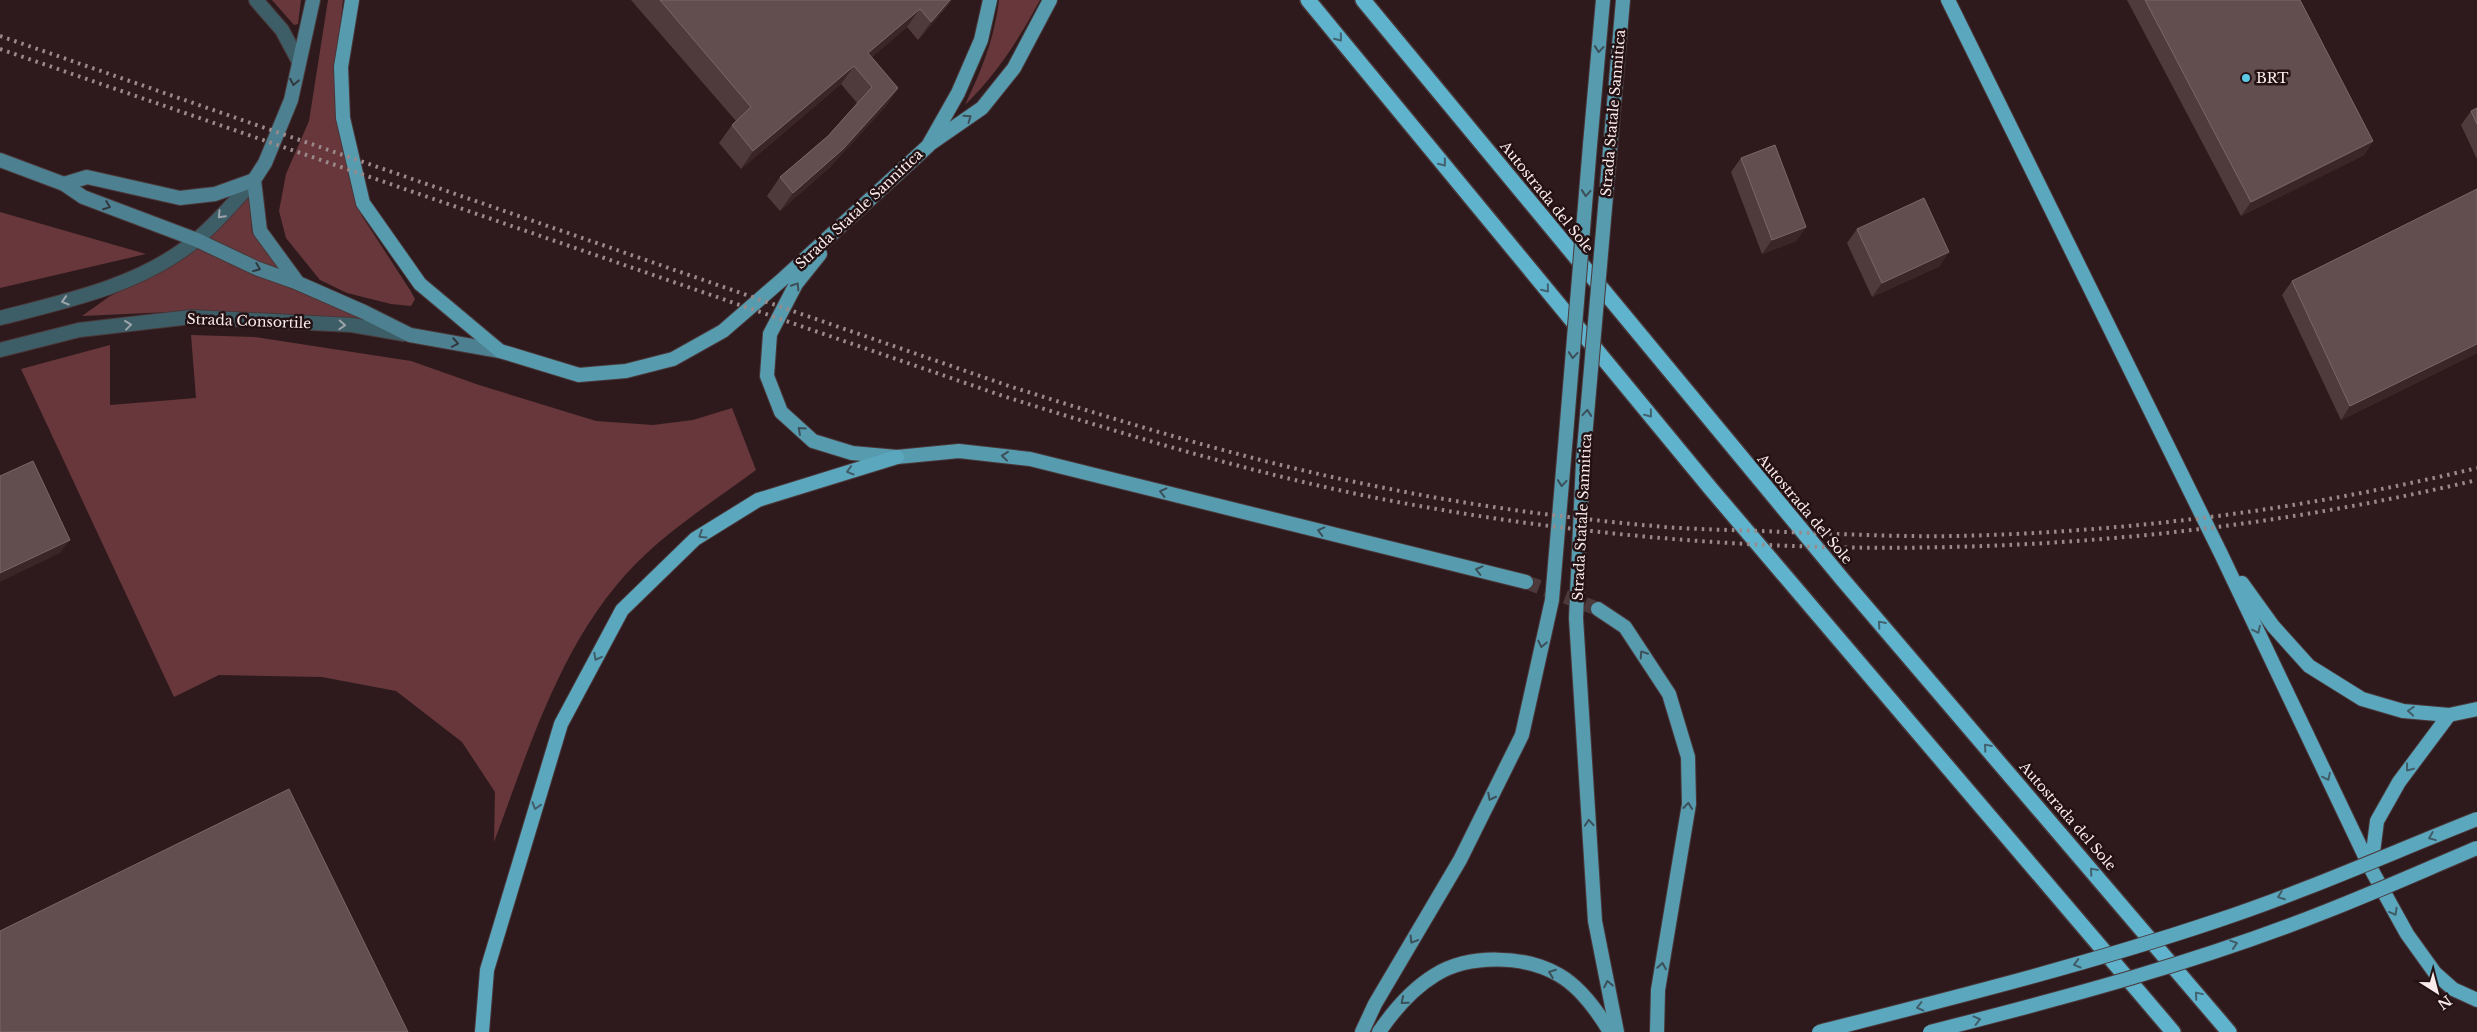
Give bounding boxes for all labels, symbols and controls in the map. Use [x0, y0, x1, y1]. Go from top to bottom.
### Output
street label: Strada Statale Sannitica [1597, 29, 1629, 197]
one-way arrow [1334, 32, 1343, 41]
one-way arrow [1593, 45, 1604, 53]
place label: BRT [2256, 69, 2289, 87]
marker: BRT [2240, 72, 2252, 84]
one-way arrow [289, 77, 300, 86]
one-way arrow [962, 115, 972, 124]
street label: Autostrada del Sole [1496, 137, 1598, 256]
street label: Strada Statale Sannitica [792, 145, 927, 273]
one-way arrow [1437, 157, 1445, 166]
one-way arrow [1581, 190, 1592, 198]
one-way arrow [102, 200, 111, 211]
one-way arrow [218, 210, 227, 219]
one-way arrow [252, 262, 261, 272]
one-way arrow [789, 282, 799, 291]
one-way arrow [1540, 283, 1549, 292]
one-way arrow [62, 295, 70, 305]
street label: Strada Consortile [186, 310, 312, 332]
one-way arrow [338, 319, 346, 330]
one-way arrow [124, 320, 132, 331]
one-way arrow [450, 338, 459, 348]
one-way arrow [1567, 351, 1578, 359]
one-way arrow [1582, 408, 1593, 416]
one-way arrow [1644, 408, 1652, 417]
one-way arrow [798, 427, 807, 436]
street label: Strada Statale Sannitica [1569, 433, 1595, 601]
street label: Autostrada del Sole [1753, 449, 1856, 568]
one-way arrow [1000, 451, 1008, 462]
one-way arrow [846, 465, 854, 475]
one-way arrow [1557, 480, 1568, 488]
one-way arrow [1159, 487, 1168, 498]
one-way arrow [1316, 526, 1325, 537]
one-way arrow [698, 529, 707, 538]
one-way arrow [1474, 565, 1483, 576]
one-way arrow [1878, 621, 1887, 630]
one-way arrow [2251, 625, 2261, 634]
one-way arrow [1537, 640, 1548, 649]
one-way arrow [1640, 650, 1649, 660]
one-way arrow [593, 651, 603, 660]
one-way arrow [2407, 706, 2415, 717]
one-way arrow [1984, 744, 1993, 753]
street label: Autostrada del Sole [2015, 757, 2120, 874]
one-way arrow [2407, 762, 2415, 771]
one-way arrow [2321, 771, 2331, 780]
one-way arrow [1487, 792, 1497, 801]
one-way arrow [1682, 801, 1693, 809]
one-way arrow [532, 802, 542, 810]
one-way arrow [1584, 819, 1595, 827]
one-way arrow [2428, 831, 2437, 841]
one-way arrow [2090, 867, 2099, 876]
one-way arrow [2277, 891, 2285, 901]
one-way arrow [2388, 906, 2398, 915]
one-way arrow [1409, 934, 1419, 943]
one-way arrow [2229, 940, 2238, 950]
one-way arrow [2073, 959, 2081, 969]
one-way arrow [1656, 962, 1667, 970]
north arrow [2412, 967, 2462, 1017]
one-way arrow [1549, 969, 1557, 979]
one-way arrow [1603, 980, 1613, 989]
one-way arrow [2195, 991, 2204, 1000]
text: N [2434, 991, 2455, 1014]
one-way arrow [1401, 995, 1410, 1004]
one-way arrow [1916, 1001, 1924, 1011]
one-way arrow [1973, 1015, 1982, 1026]

